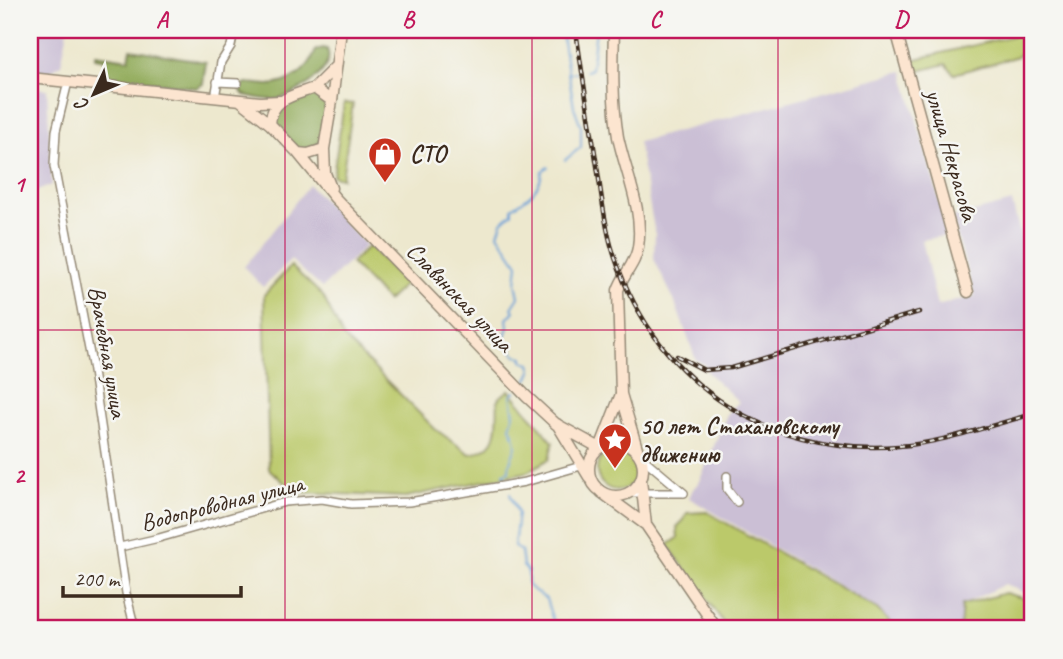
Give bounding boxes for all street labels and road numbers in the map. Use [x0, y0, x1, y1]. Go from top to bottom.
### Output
street label: улица Некрасова [918, 84, 985, 226]
street label: Славянская улица [400, 236, 521, 359]
street label: Врачебная улица [82, 284, 135, 422]
street label: Водопроводная улица [137, 468, 309, 538]

